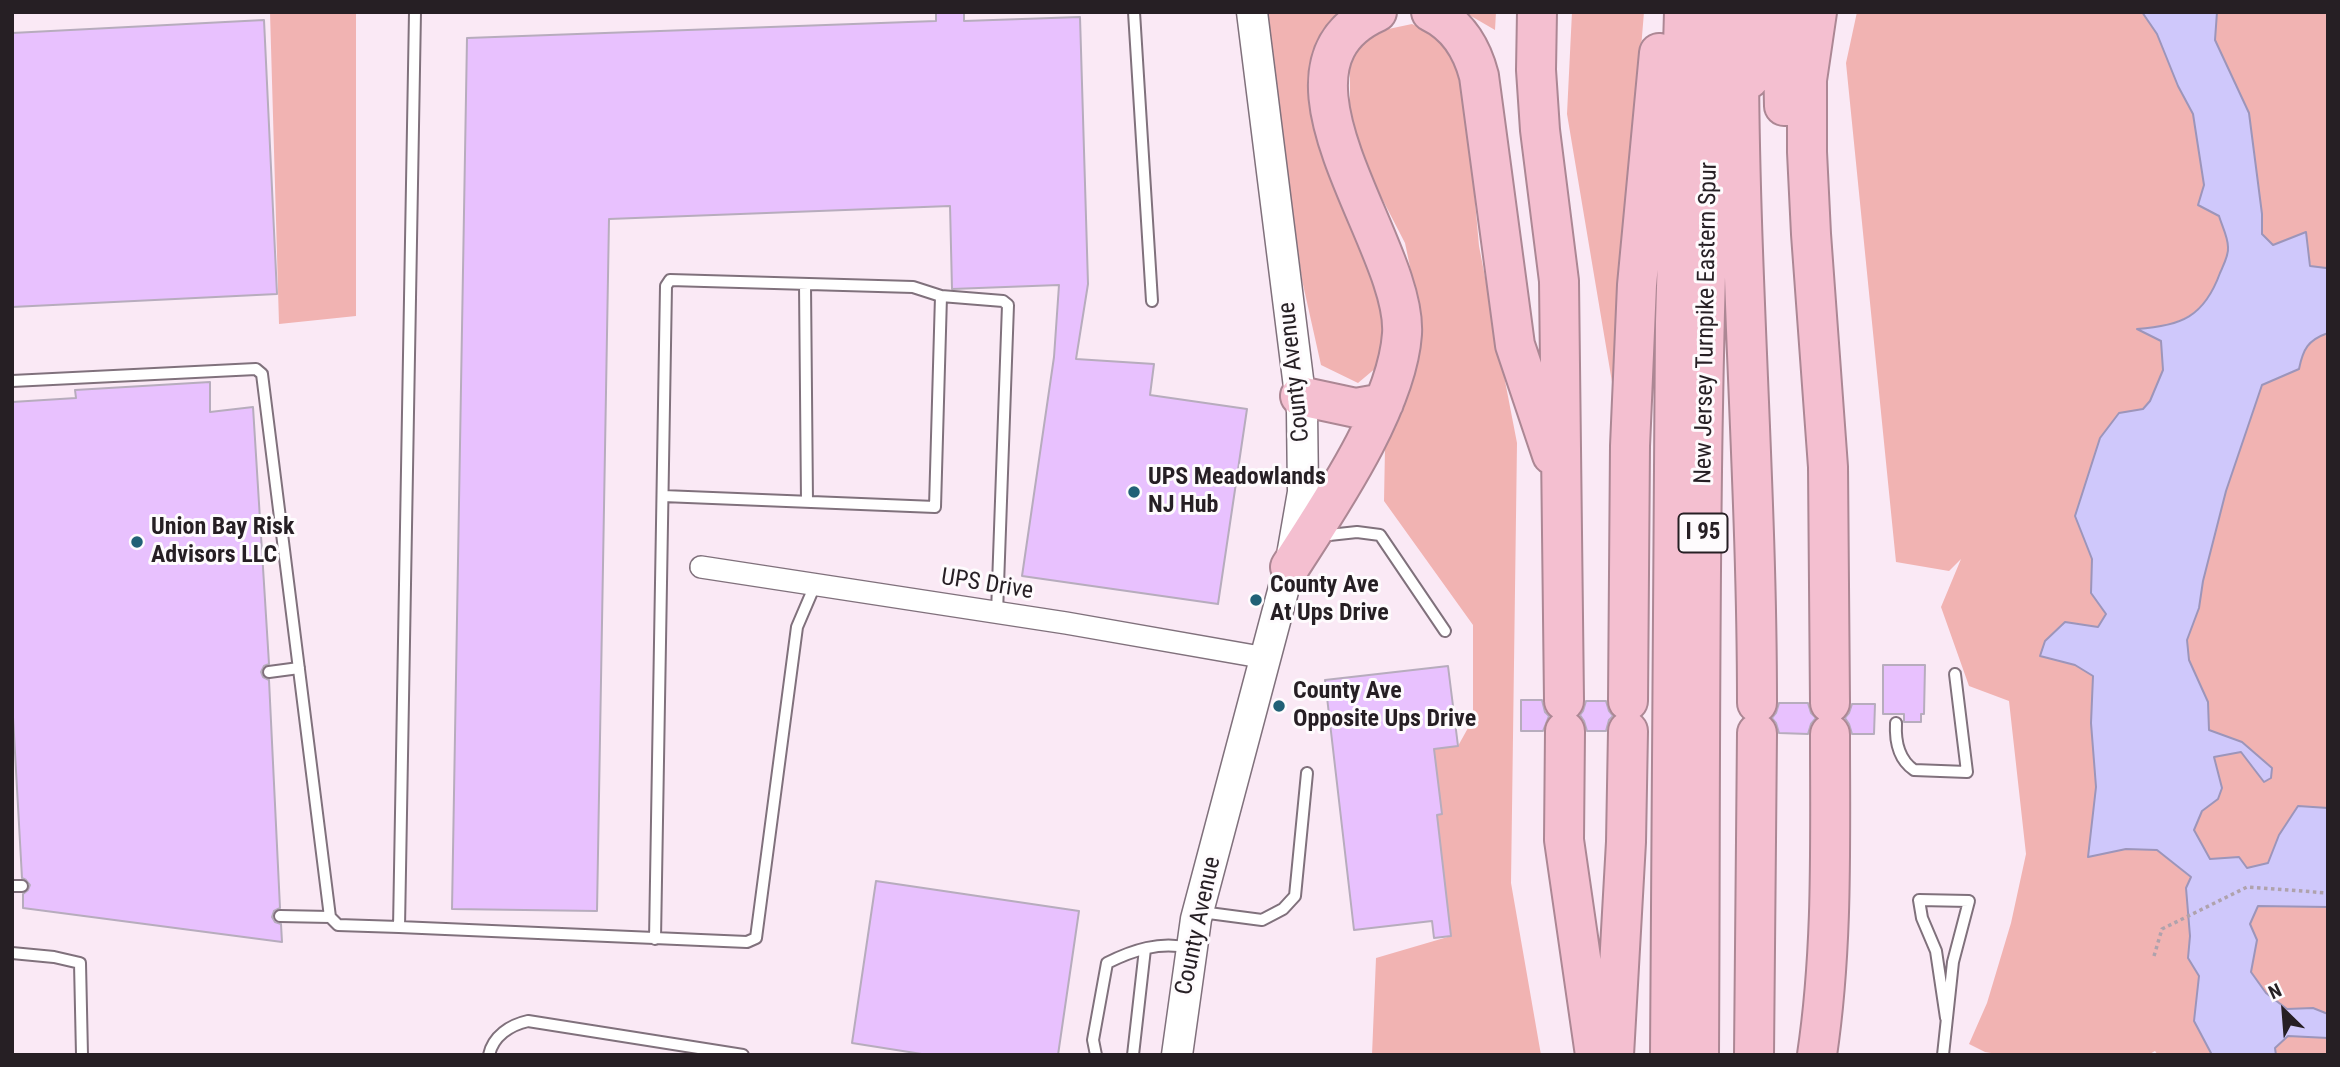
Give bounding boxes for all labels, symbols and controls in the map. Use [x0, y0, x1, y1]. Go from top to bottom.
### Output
street label: New Jersey Turnpike Eastern Spur [1690, 162, 1724, 484]
street label: County Avenue [1273, 301, 1317, 443]
place label: UPS Meadowlands NJ Hub [1148, 464, 1326, 520]
marker: UPS Meadowlands NJ Hub [1126, 484, 1142, 500]
road number: I 95 [1678, 513, 1728, 552]
place label: Union Bay Risk Advisors LLC [151, 514, 294, 570]
marker: Union Bay Risk Advisors LLC [129, 534, 145, 550]
street label: UPS Drive [939, 564, 1035, 606]
place label: County Ave At Ups Drive [1270, 572, 1389, 628]
marker: County Ave At Ups Drive [1248, 592, 1264, 608]
place label: County Ave Opposite Ups Drive [1293, 678, 1476, 734]
marker: County Ave Opposite Ups Drive [1271, 698, 1287, 714]
street label: County Avenue [1170, 854, 1228, 998]
north arrow [2249, 976, 2319, 1046]
text: N [2265, 979, 2285, 1004]

